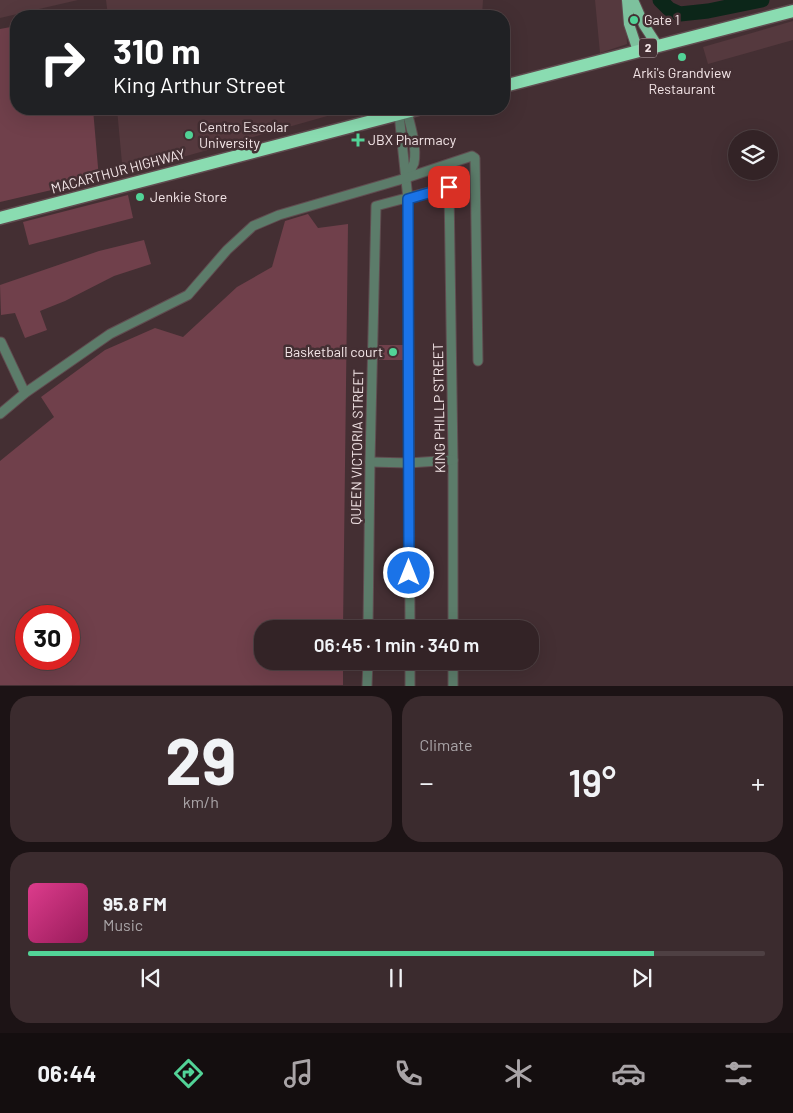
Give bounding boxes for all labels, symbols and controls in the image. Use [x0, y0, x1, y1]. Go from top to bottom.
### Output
place label: Gate 1 [644, 11, 680, 28]
marker: Gate 1 [628, 14, 640, 26]
text: 310 m [113, 29, 200, 71]
icon: right [30, 30, 95, 95]
road number: 2 [639, 38, 657, 58]
marker: Arki's Grandview Restaurant [676, 51, 688, 63]
place label: Arki's Grandview Restaurant [633, 64, 731, 97]
text: King Arthur Street [113, 71, 286, 97]
place label: Centro Escolar University [199, 118, 289, 151]
marker: Centro Escolar University [183, 129, 195, 141]
map controls [728, 130, 778, 180]
button: layers [728, 130, 778, 180]
place label: JBX Pharmacy [368, 131, 457, 148]
marker: JBX Pharmacy [352, 134, 364, 146]
street label: MACARTHUR HIGHWAY [49, 144, 187, 197]
pin [428, 166, 470, 208]
icon: arrive [435, 173, 463, 201]
place label: Jenkie Store [150, 188, 227, 205]
marker: Jenkie Store [134, 191, 146, 203]
place label: Basketball court [284, 343, 383, 360]
street label: KING PHILLP STREET [429, 343, 448, 473]
marker: Basketball court [387, 346, 399, 358]
street label: QUEEN VICTORIA STREET [347, 369, 366, 525]
position arrow [382, 546, 434, 598]
speed limit sign: 30 [15, 605, 80, 670]
text: 06:45 · 1 min · 340 m [314, 633, 479, 656]
text: 29 [165, 720, 236, 798]
text: Climate [420, 735, 472, 754]
text: 19° [568, 759, 616, 805]
text: − [420, 765, 434, 799]
text: + [751, 765, 765, 799]
text: km/h [183, 792, 219, 811]
text: 95.8 FM [103, 892, 167, 915]
text: Music [103, 915, 143, 934]
icon: previous [137, 964, 165, 992]
icon: pause [382, 964, 410, 992]
icon: next [628, 964, 656, 992]
icon: directions [171, 1056, 206, 1091]
icon: music [281, 1056, 316, 1091]
icon: phone [391, 1056, 426, 1091]
icon: climate [501, 1056, 536, 1091]
icon: car [611, 1056, 646, 1091]
icon: filters [721, 1056, 756, 1091]
text: 06:44 [37, 1060, 96, 1086]

